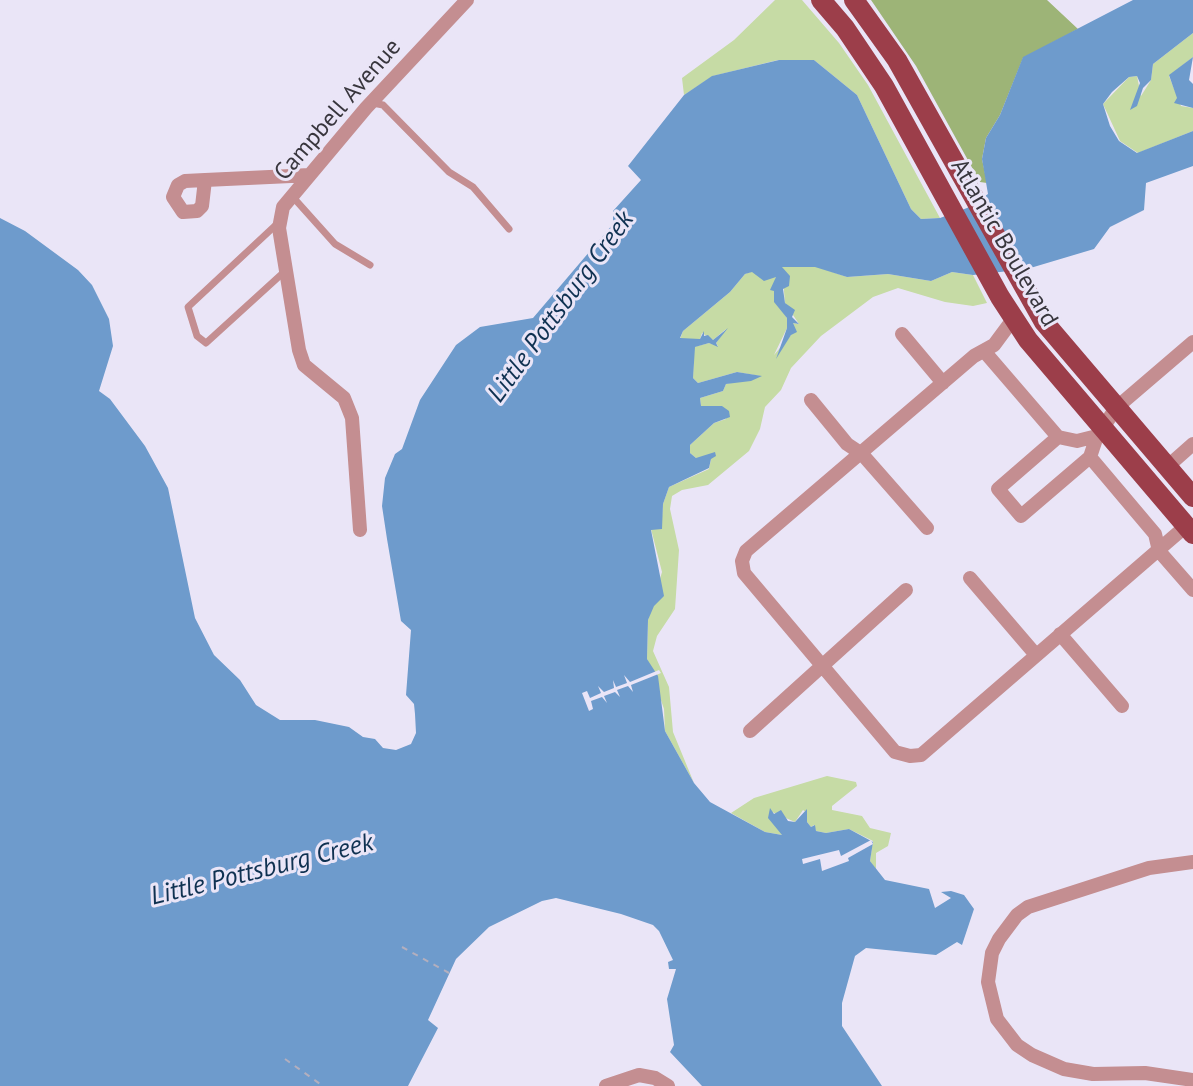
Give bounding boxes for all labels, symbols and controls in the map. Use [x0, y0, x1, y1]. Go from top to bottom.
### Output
street label: Campbell Avenue [269, 33, 407, 187]
street label: Atlantic Boulevard [944, 154, 1064, 332]
water label: Little Pottsburg Creek [481, 206, 641, 408]
water label: Little Pottsburg Creek [148, 827, 376, 913]

